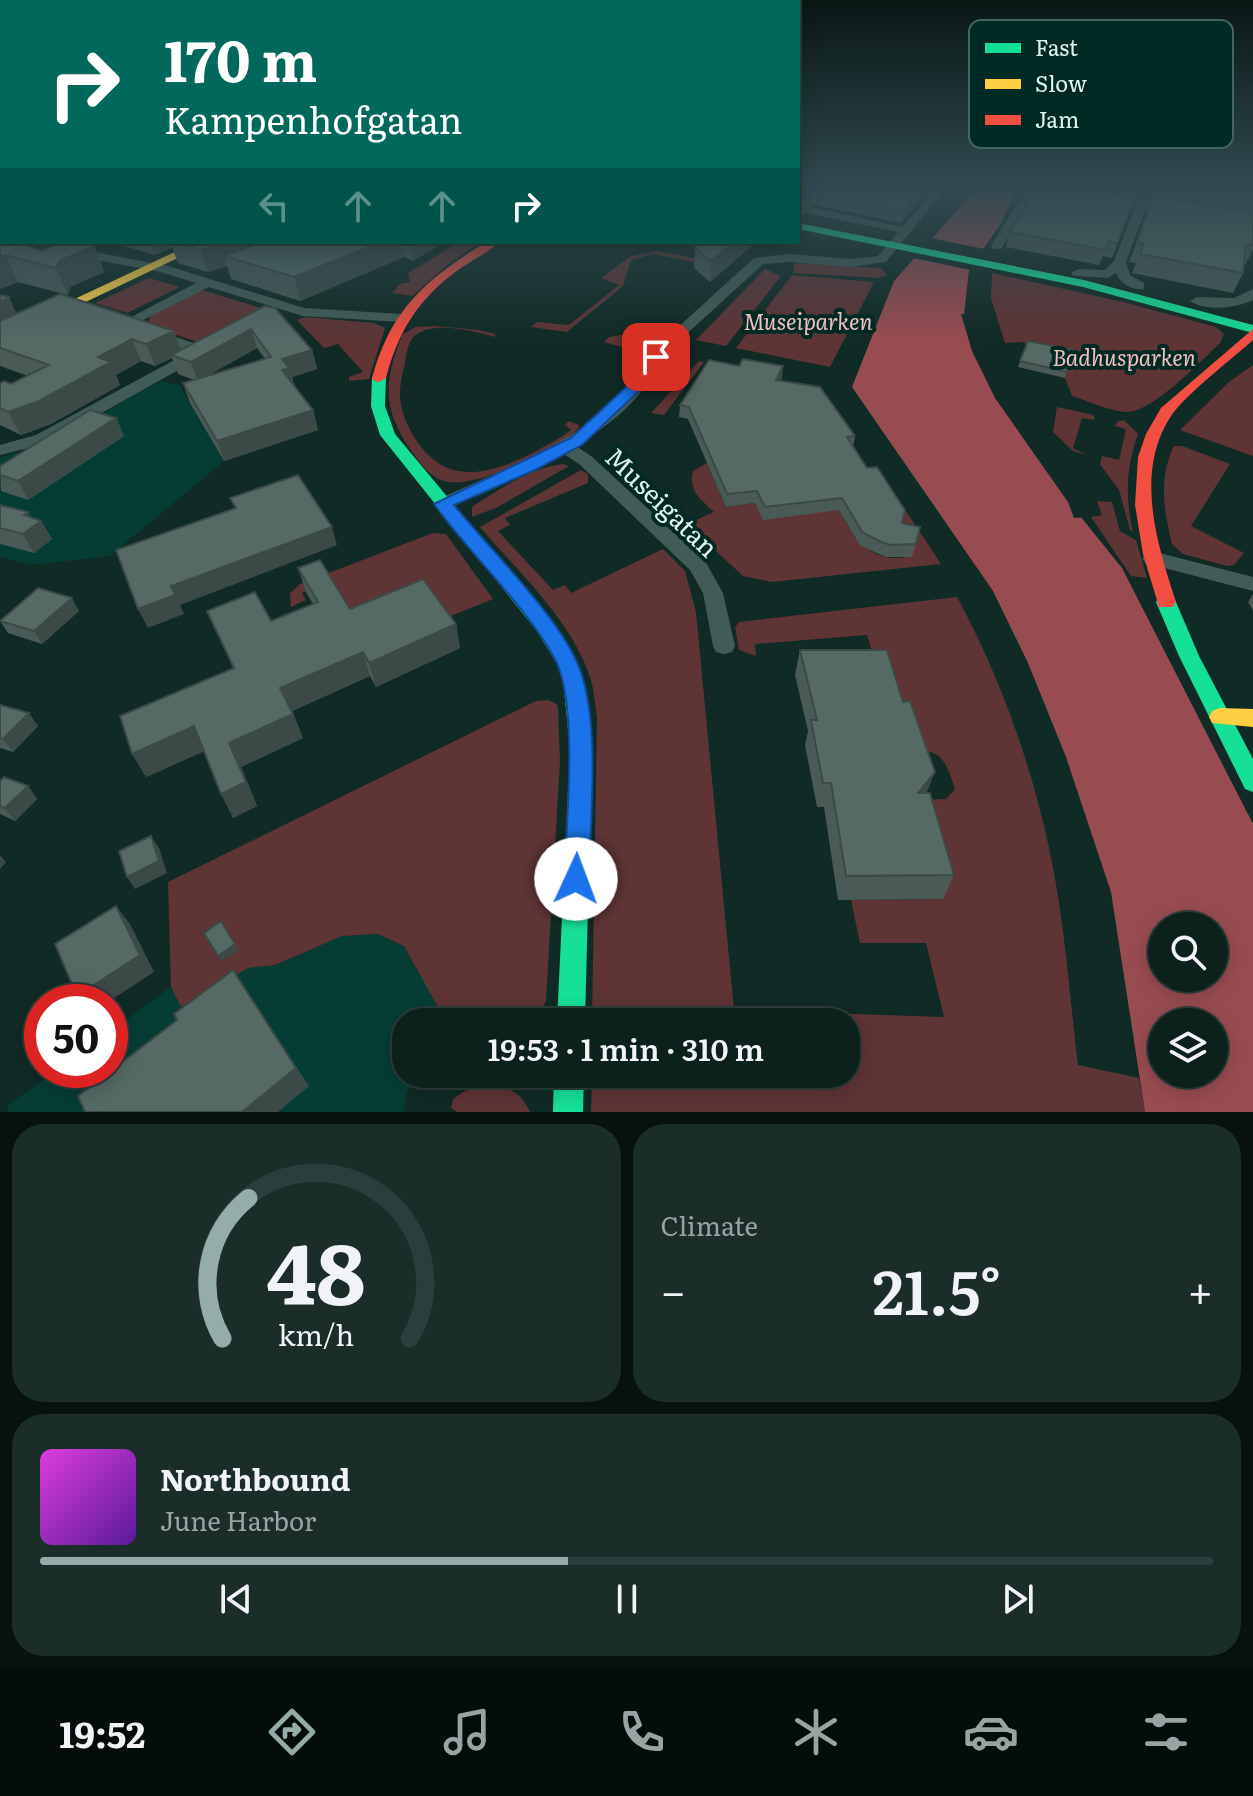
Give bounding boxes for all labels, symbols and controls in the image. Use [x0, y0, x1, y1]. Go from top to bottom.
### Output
text: 170 m [164, 16, 317, 99]
legend [969, 20, 1233, 148]
text: Fast [1035, 30, 1078, 63]
icon: right [32, 32, 136, 136]
text: Slow [1035, 66, 1087, 99]
text: Kampenhofgatan [164, 92, 462, 145]
text: Jam [1035, 102, 1079, 135]
icon: left [252, 184, 296, 228]
icon: ahead [336, 184, 380, 228]
icon: ahead [420, 184, 464, 228]
icon: right [504, 184, 548, 228]
park label: Museiparken [743, 304, 873, 337]
pin [622, 323, 690, 391]
icon: arrive [634, 335, 678, 379]
park label: Badhusparken [1052, 340, 1196, 373]
street label: Museigatan [598, 437, 728, 565]
position arrow [534, 837, 618, 921]
map controls [1148, 912, 1228, 1088]
button: search [1148, 912, 1228, 992]
speed limit sign: 50 [24, 984, 128, 1088]
button: layers [1148, 1008, 1228, 1088]
text: 19:53 · 1 min · 310 m [488, 1026, 764, 1070]
text: Climate [661, 1205, 758, 1244]
text: 48 [267, 1207, 366, 1331]
text: 21.5° [873, 1244, 1001, 1333]
text: − [661, 1256, 686, 1322]
text: + [1187, 1256, 1213, 1322]
text: km/h [278, 1312, 354, 1355]
text: Northbound [160, 1456, 351, 1500]
text: June Harbor [160, 1500, 316, 1539]
icon: previous [214, 1577, 258, 1621]
icon: pause [605, 1577, 649, 1621]
icon: next [996, 1577, 1040, 1621]
icon: directions [264, 1704, 320, 1760]
icon: music [439, 1704, 495, 1760]
icon: phone [614, 1704, 670, 1760]
icon: climate [788, 1704, 844, 1760]
icon: car [963, 1704, 1019, 1760]
icon: filters [1138, 1704, 1194, 1760]
text: 19:52 [59, 1706, 145, 1759]

